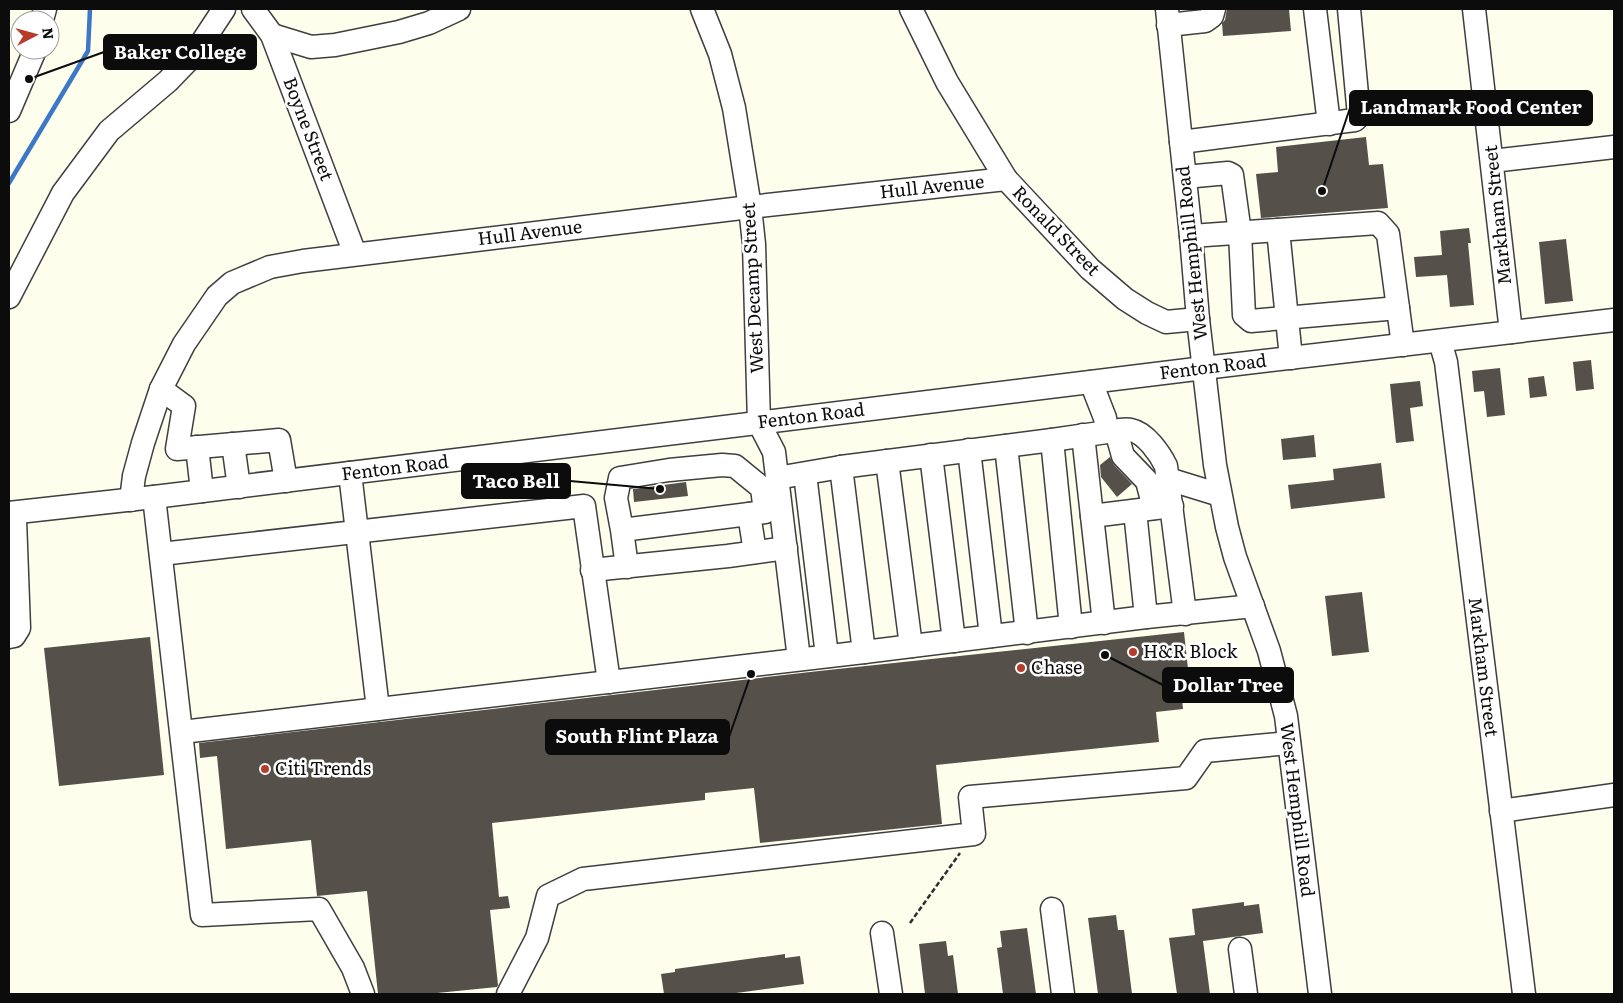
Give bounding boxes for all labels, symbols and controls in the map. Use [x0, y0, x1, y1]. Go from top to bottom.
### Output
north arrow [10, 10, 60, 60]
text: N [38, 27, 60, 41]
callout: Baker College [104, 35, 256, 69]
text: Baker College [114, 37, 246, 65]
street label: Boyne Street [277, 73, 342, 185]
callout: Landmark Food Center [1350, 91, 1592, 125]
text: Landmark Food Center [1360, 92, 1583, 120]
street label: Markham Street [1476, 143, 1517, 286]
street label: West Hemphill Road [1168, 165, 1213, 342]
street label: Hull Avenue [878, 167, 985, 204]
street label: Ronald Street [1007, 179, 1108, 282]
street label: West Decamp Street [734, 201, 769, 374]
street label: Hull Avenue [476, 212, 584, 251]
street label: Fenton Road [1158, 346, 1268, 385]
street label: Fenton Road [756, 395, 866, 434]
street label: Fenton Road [340, 447, 450, 486]
callout: Taco Bell [462, 464, 570, 498]
text: Taco Bell [472, 466, 560, 494]
street label: Markham Street [1463, 596, 1507, 739]
place label: H&R Block [1143, 637, 1238, 664]
marker: H&R Block [1127, 646, 1139, 658]
place label: Chase [1031, 653, 1082, 680]
marker: Chase [1015, 662, 1027, 674]
callout: Dollar Tree [1163, 668, 1293, 702]
text: Dollar Tree [1173, 670, 1284, 698]
callout: South Flint Plaza [546, 720, 729, 754]
text: South Flint Plaza [555, 721, 719, 749]
street label: West Hemphill Road [1274, 721, 1323, 898]
place label: Citi Trends [275, 754, 371, 781]
marker: Citi Trends [259, 763, 271, 775]

